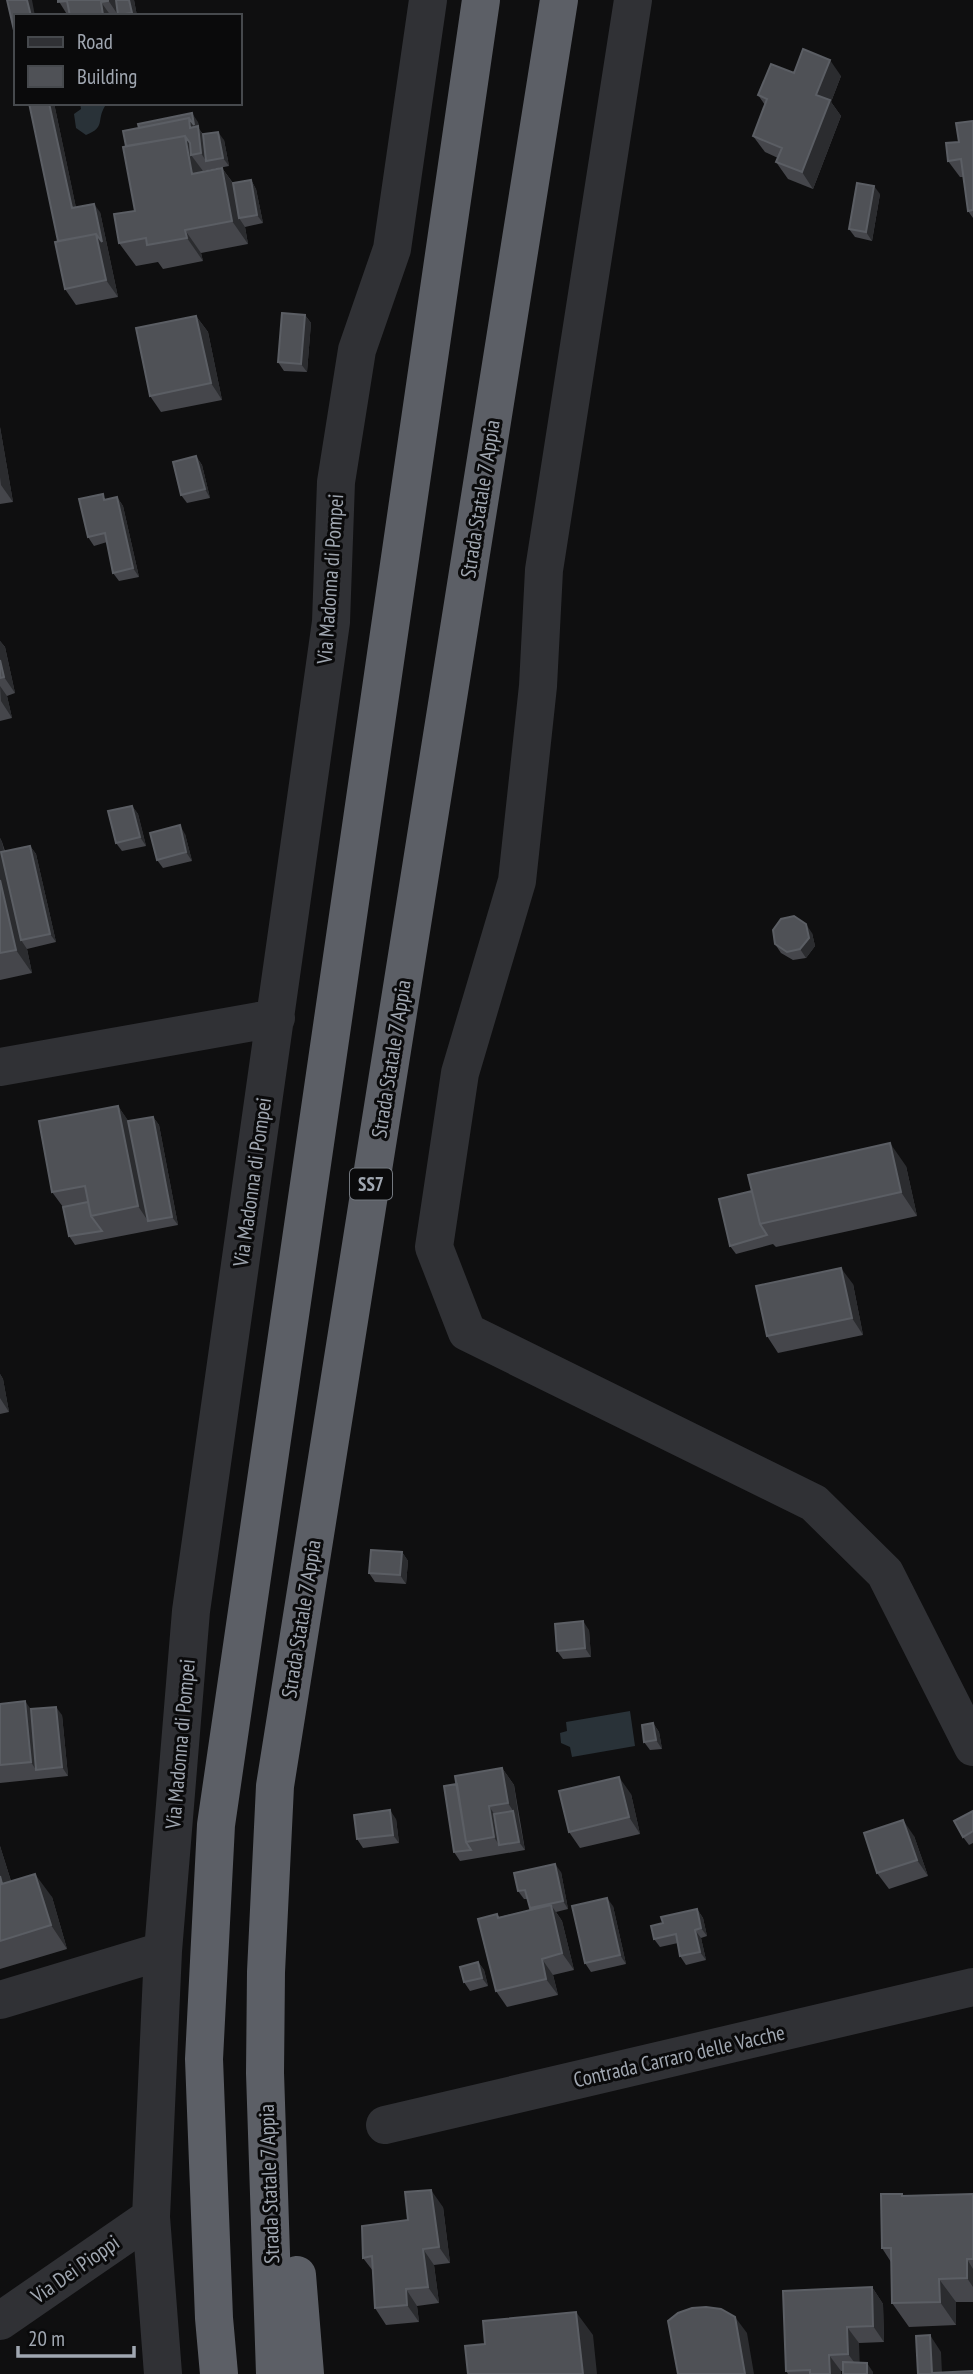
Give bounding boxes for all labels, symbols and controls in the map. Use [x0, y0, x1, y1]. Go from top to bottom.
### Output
legend [14, 14, 242, 105]
text: Road [77, 28, 113, 55]
text: Building [77, 63, 137, 90]
street label: Strada Statale 7 Appia [454, 418, 506, 580]
street label: Via Madonna di Pompei [311, 493, 349, 666]
street label: Strada Statale 7 Appia [365, 978, 417, 1140]
street label: Via Madonna di Pompei [227, 1096, 277, 1269]
road number: SS7 [350, 1168, 392, 1200]
street label: Strada Statale 7 Appia [275, 1538, 327, 1700]
street label: Via Madonna di Pompei [159, 1658, 201, 1831]
street label: Contrada Carraro delle Vacche [571, 2019, 787, 2093]
street label: Strada Statale 7 Appia [253, 2104, 285, 2264]
street label: Via Dei Pioppi [25, 2229, 124, 2310]
scale bar [18, 2314, 133, 2358]
text: 20 m [28, 2325, 65, 2352]

